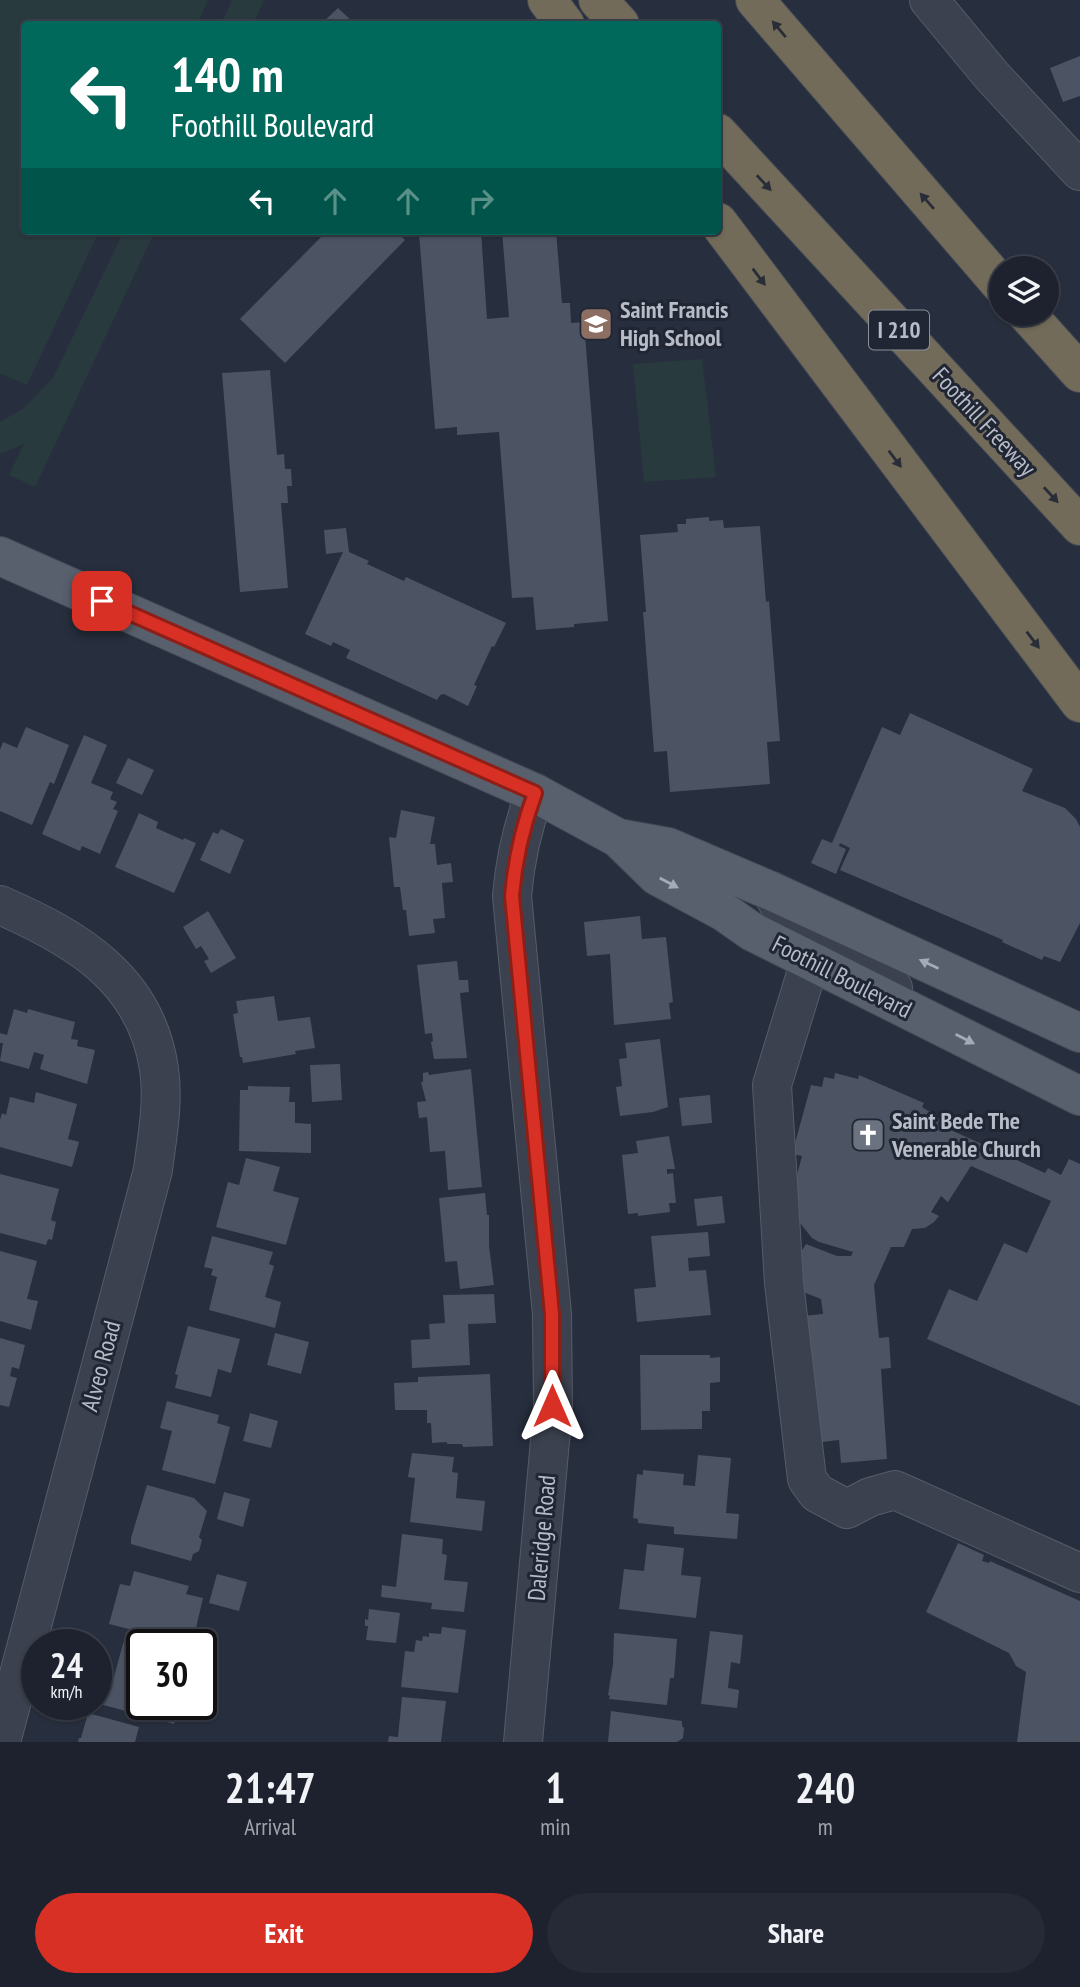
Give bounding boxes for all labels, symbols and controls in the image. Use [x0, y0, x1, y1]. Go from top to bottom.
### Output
one-way arrow [772, 20, 787, 37]
text: 140 m [171, 42, 284, 106]
icon: left [56, 49, 147, 140]
text: Foothill Boulevard [171, 104, 374, 146]
one-way arrow [755, 174, 771, 191]
icon: left [243, 182, 281, 220]
icon: ahead [316, 182, 354, 220]
icon: ahead [389, 182, 427, 220]
icon: right [462, 182, 500, 220]
one-way arrow [920, 193, 935, 210]
map controls [989, 256, 1059, 326]
button: layers [989, 256, 1059, 326]
one-way arrow [751, 268, 765, 286]
place label: Saint Francis High School [620, 294, 729, 353]
school or university icon: Saint Francis High School [577, 305, 615, 343]
road number: I 210 [869, 310, 929, 350]
street label: Foothill Freeway [926, 361, 1043, 483]
one-way arrow [888, 449, 903, 467]
one-way arrow [1042, 486, 1058, 503]
pin [72, 571, 132, 631]
icon: arrive [83, 582, 121, 620]
one-way arrow [1025, 631, 1039, 649]
one-way arrow [660, 877, 679, 889]
street label: Foothill Boulevard [767, 928, 917, 1025]
one-way arrow [919, 958, 939, 970]
one-way arrow [955, 1033, 975, 1044]
place label: Saint Bede The Venerable Church [891, 1105, 1041, 1164]
church icon: Saint Bede The Venerable Church [849, 1116, 887, 1154]
street label: Alveo Road [74, 1317, 127, 1415]
position arrow [515, 1369, 589, 1443]
street label: Daleridge Road [521, 1474, 562, 1602]
speed limit sign: 30 [126, 1629, 217, 1720]
text: 24 [50, 1642, 83, 1688]
text: km/h [51, 1680, 82, 1703]
text: 21:47 [225, 1760, 316, 1815]
text: 1 [545, 1760, 565, 1815]
text: 240 [795, 1760, 855, 1815]
text: Arrival [244, 1812, 296, 1841]
text: min [540, 1812, 570, 1841]
text: m [818, 1812, 833, 1841]
button: Exit [35, 1893, 533, 1973]
button: Share [547, 1893, 1045, 1973]

